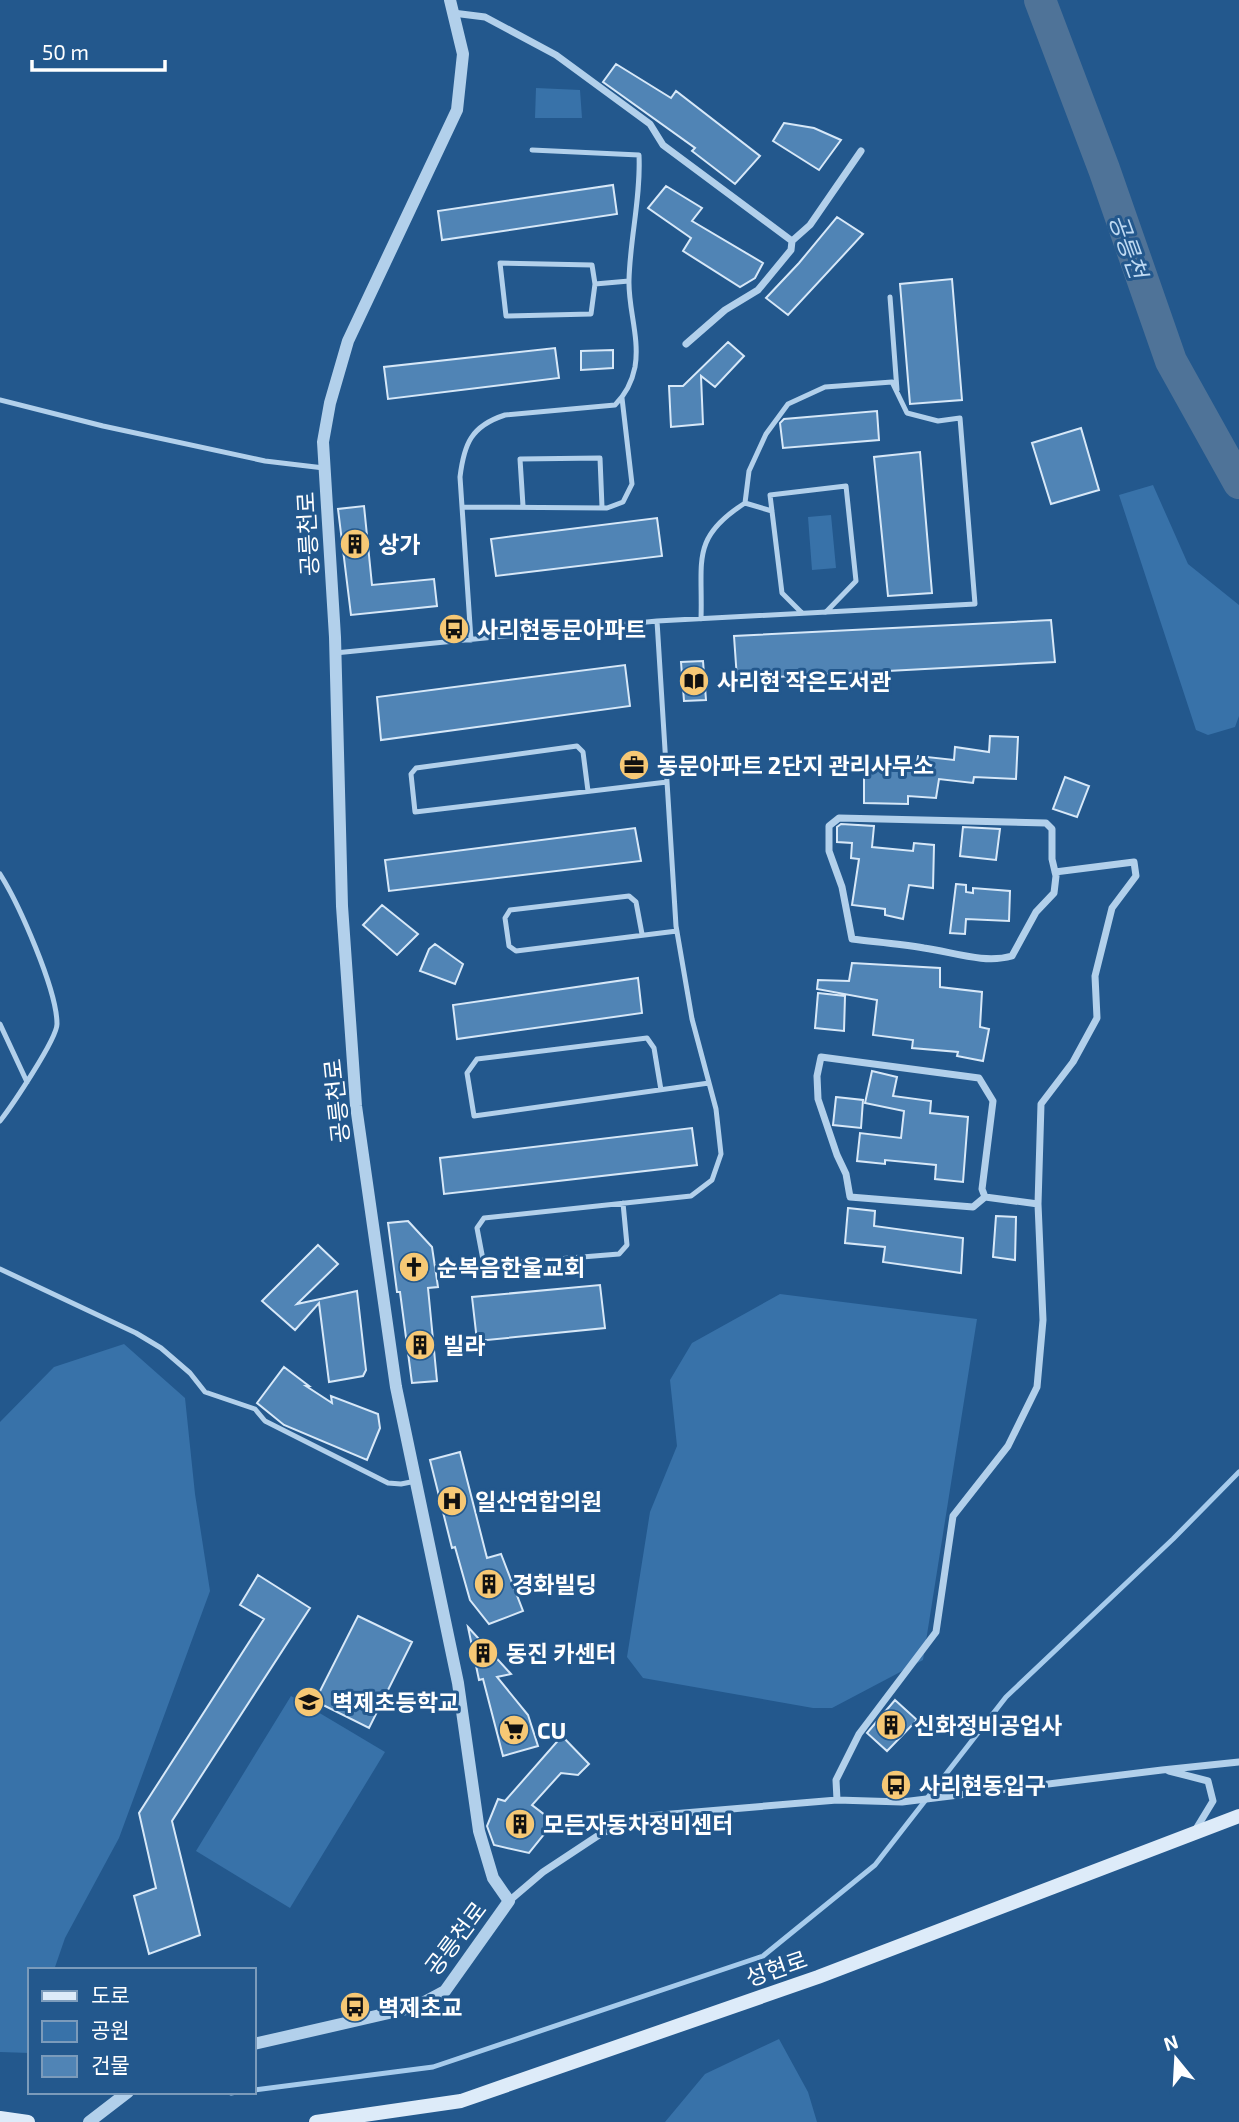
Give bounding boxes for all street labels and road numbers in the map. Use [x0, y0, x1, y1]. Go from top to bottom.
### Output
street label: 공릉천로 [291, 491, 323, 577]
street label: 공릉천로 [318, 1057, 354, 1145]
street label: 공릉천로 [418, 1896, 492, 1980]
street label: 성현로 [741, 1944, 811, 1992]

